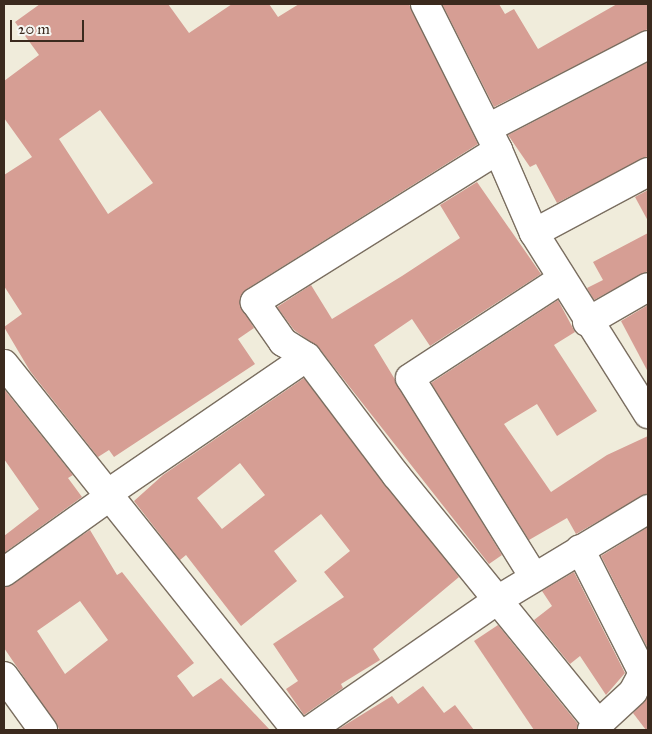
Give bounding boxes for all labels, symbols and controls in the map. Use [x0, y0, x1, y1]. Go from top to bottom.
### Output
scale bar [12, 10, 86, 42]
text: 20 m [18, 20, 50, 38]

